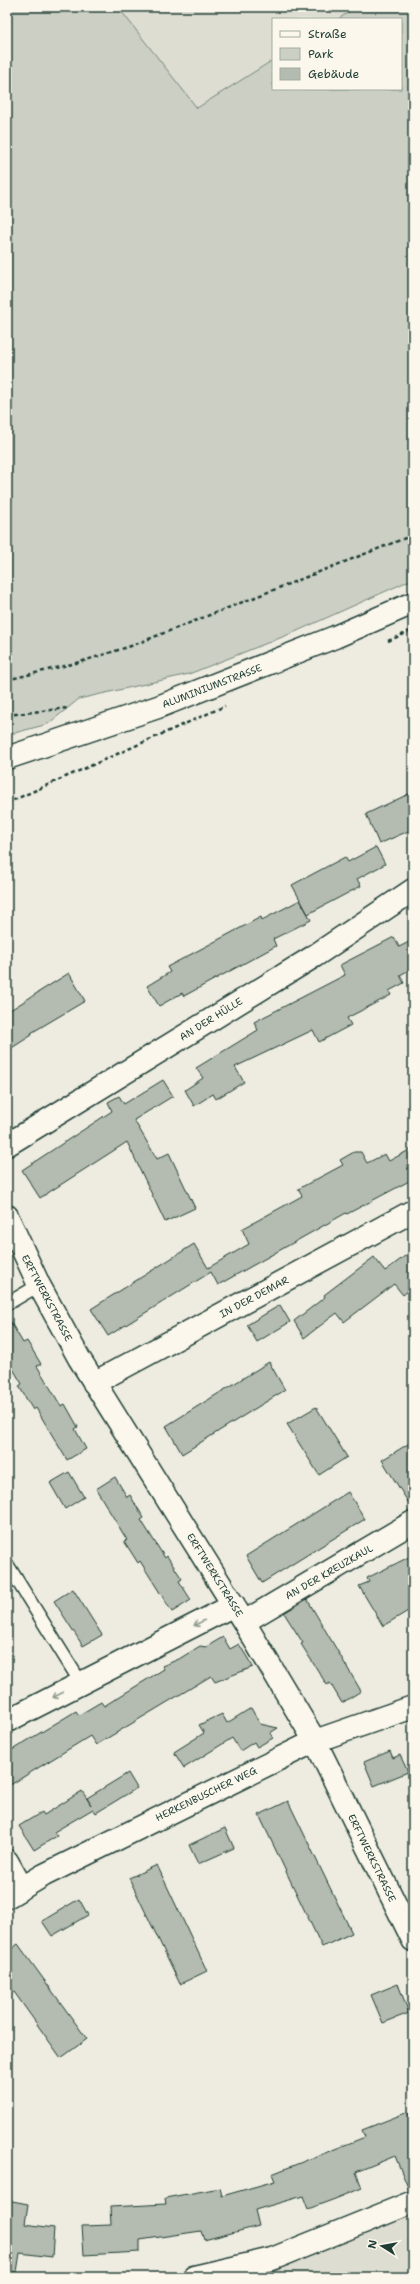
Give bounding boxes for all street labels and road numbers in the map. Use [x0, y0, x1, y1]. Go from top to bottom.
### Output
street label: ALUMINIUMSTRASSE [160, 661, 264, 711]
street label: AN DER HÜLLE [177, 994, 245, 1044]
street label: ERFTWERKSTRASSE [19, 1252, 75, 1344]
street label: IN DER DEMAR [217, 1273, 291, 1321]
street label: ERFTWERKSTRASSE [184, 1531, 246, 1619]
street label: AN DER KREUZKAUL [283, 1541, 376, 1602]
street label: HERKENBUSCHER WEG [153, 1764, 259, 1824]
street label: ERFTWERKSTRASSE [345, 1812, 399, 1904]

